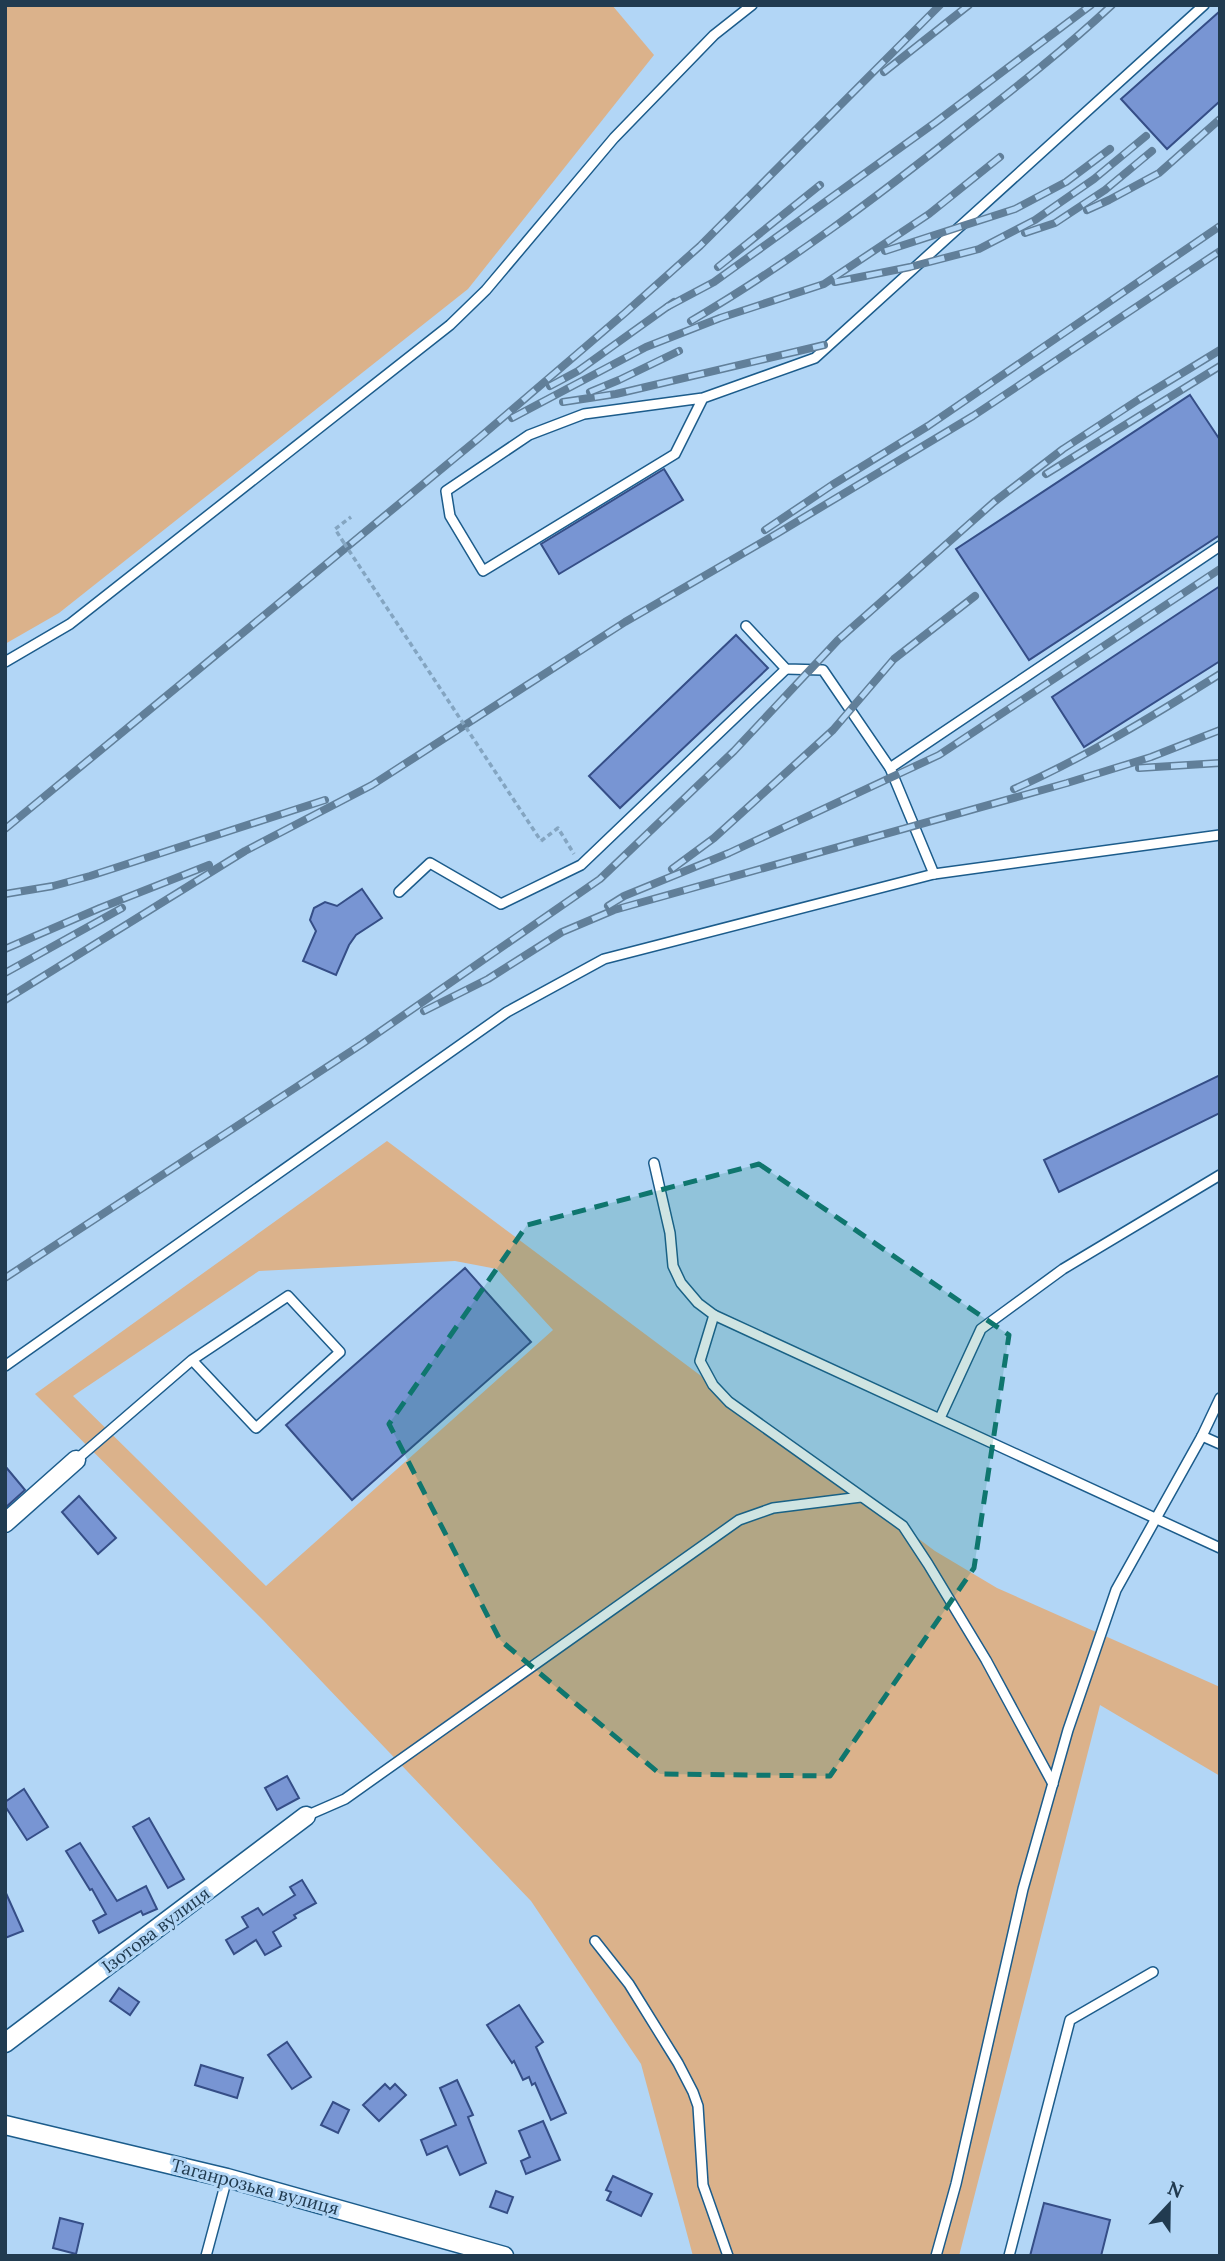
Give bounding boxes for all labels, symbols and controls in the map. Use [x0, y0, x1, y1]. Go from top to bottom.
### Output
street label: Ізотова вулиця [97, 1882, 214, 1978]
street label: Таганрозька вулиця [169, 2153, 342, 2220]
north arrow [1134, 2170, 1204, 2240]
text: N [1164, 2175, 1187, 2203]

